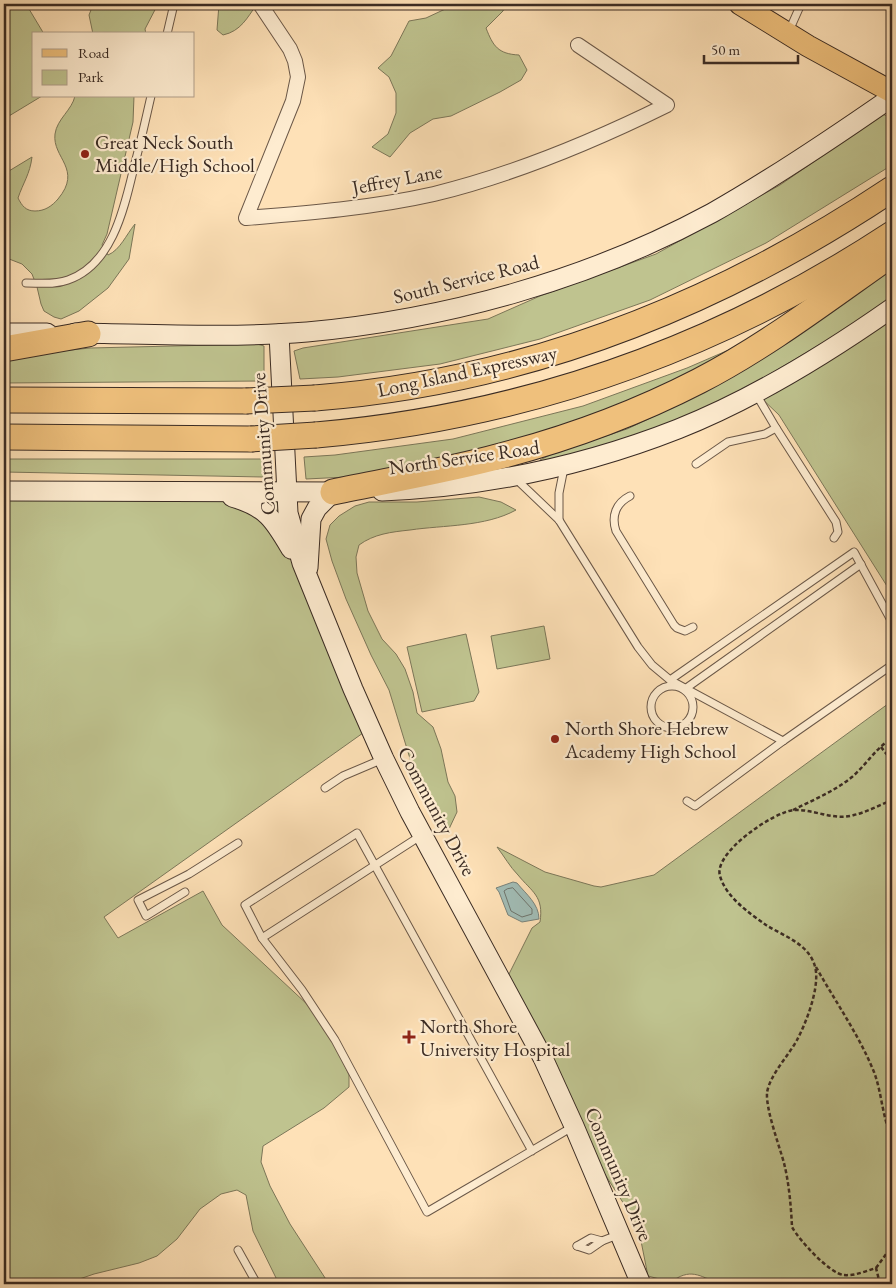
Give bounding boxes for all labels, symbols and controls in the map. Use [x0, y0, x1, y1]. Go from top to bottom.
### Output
legend [32, 32, 195, 98]
scale bar [704, 32, 797, 64]
text: 50 m [711, 40, 740, 59]
text: Road [78, 43, 110, 62]
text: Park [78, 67, 105, 86]
place label: Great Neck South Middle/High School [95, 129, 255, 178]
marker: Great Neck South Middle/High School [79, 148, 91, 160]
street label: Jeffrey Lane [348, 157, 445, 201]
street label: South Service Road [390, 248, 542, 310]
street label: Long Island Expressway [375, 339, 560, 403]
street label: Community Drive [245, 372, 281, 516]
street label: North Service Road [387, 433, 542, 480]
place label: North Shore Hebrew Academy High School [564, 715, 736, 764]
marker: North Shore Hebrew Academy High School [549, 733, 561, 745]
street label: Community Drive [392, 742, 482, 880]
place label: North Shore University Hospital [420, 1013, 570, 1062]
marker: North Shore University Hospital [402, 1030, 416, 1044]
street label: Community Drive [579, 1103, 659, 1245]

